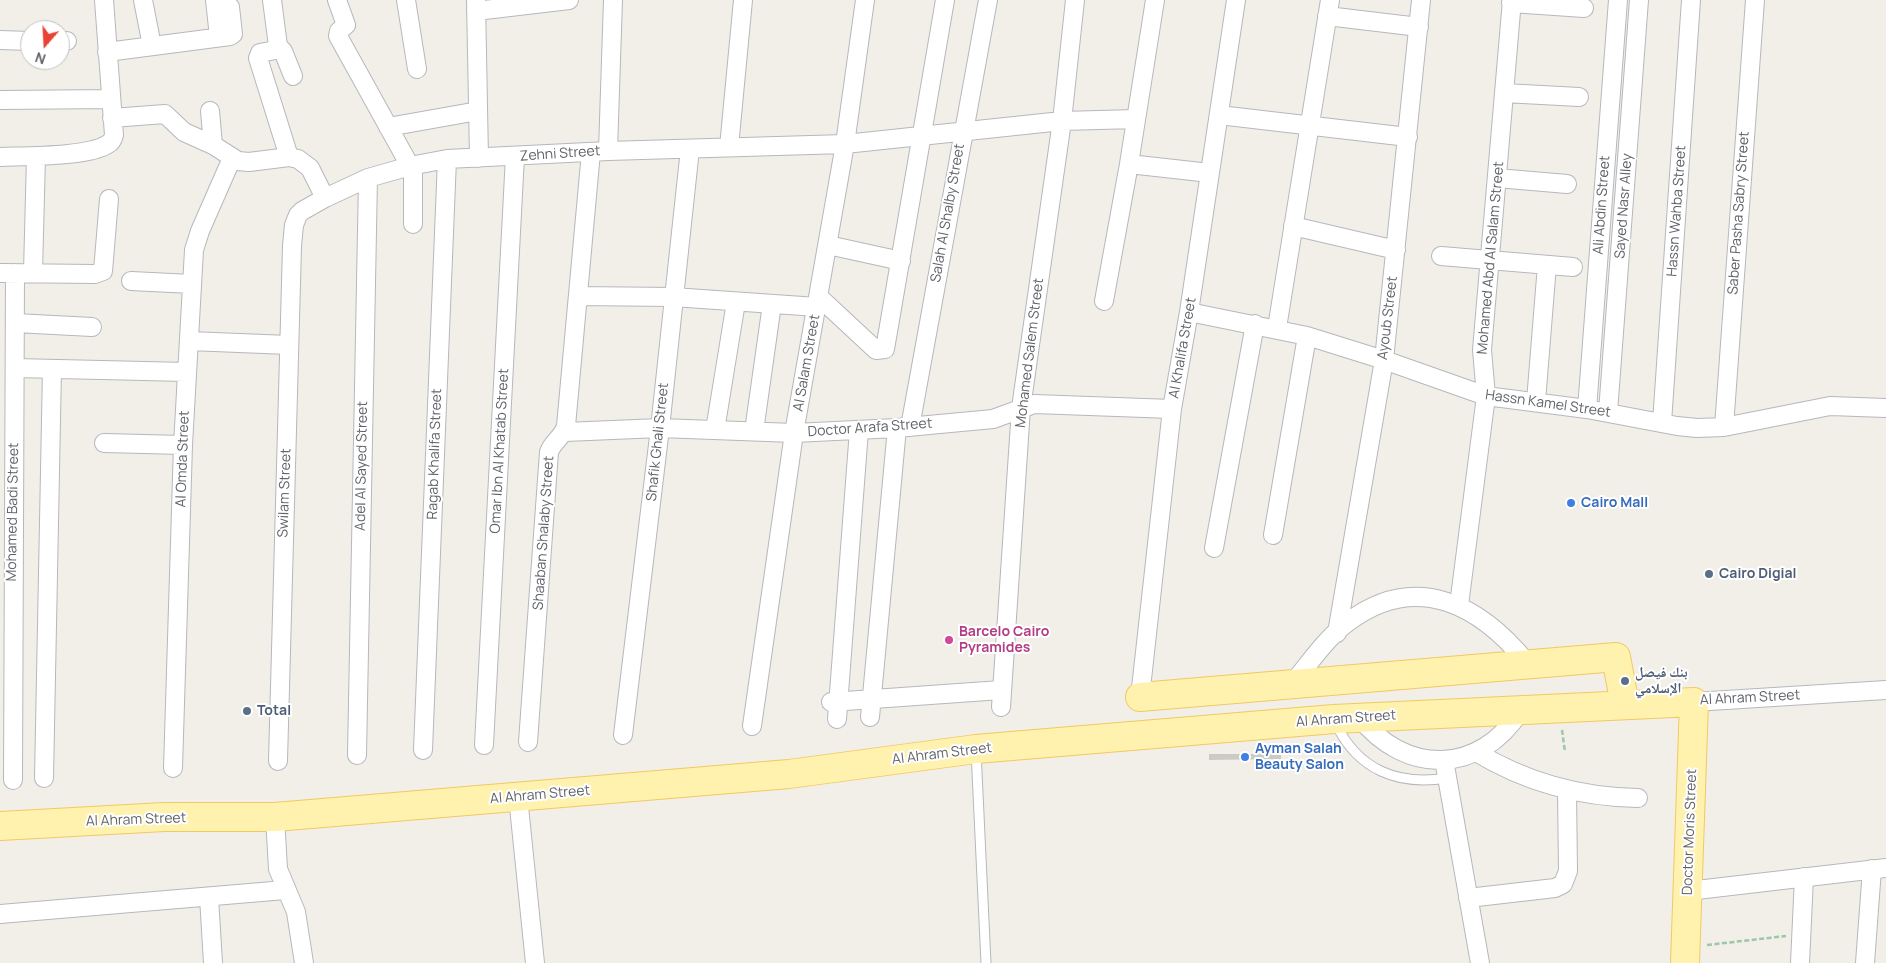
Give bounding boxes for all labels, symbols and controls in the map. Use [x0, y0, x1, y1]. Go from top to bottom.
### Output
north arrow [20, 20, 70, 70]
text: N [32, 48, 48, 69]
street label: Saber Pasha Sabry Street [1725, 131, 1753, 295]
street label: Salah Al Shalby Street [928, 142, 968, 284]
street label: Zehni Street [519, 143, 601, 165]
street label: Hassn Wahba Street [1664, 145, 1690, 277]
street label: Sayed Nasr Alley [1612, 153, 1636, 259]
street label: Ali Abdin Street [1590, 155, 1614, 255]
street label: Mohamed Abd Al Salam Street [1474, 161, 1508, 355]
street label: Ayoub Street [1375, 275, 1401, 361]
street label: Mohamed Salem Street [1012, 277, 1048, 429]
street label: Al Khalifa Street [1166, 296, 1200, 400]
street label: Al Salam Street [790, 313, 824, 413]
street label: Omar Ibn Al Khatab Street [487, 368, 513, 534]
street label: Shafik Ghali Street [643, 382, 673, 502]
street label: Hassn Kamel Street [1484, 387, 1612, 421]
street label: Ragab Khalifa Street [424, 388, 446, 520]
street label: Adel Al Sayed Street [352, 401, 372, 531]
street label: Al Omda Street [173, 410, 193, 508]
street label: Doctor Arafa Street [807, 415, 933, 441]
street label: Mohamed Badi Street [3, 442, 23, 582]
street label: Swilam Street [275, 448, 295, 538]
street label: Shaaban Shalaby Street [530, 455, 558, 611]
place label: Cairo Mall [1581, 495, 1648, 511]
marker: Cairo Mall [1565, 497, 1577, 509]
place label: Cairo Digial [1719, 566, 1797, 582]
marker: Cairo Digial [1703, 568, 1715, 580]
place label: Barcelo Cairo Pyramides [959, 624, 1049, 656]
marker: Barcelo Cairo Pyramides [943, 634, 955, 646]
place label: بنك فيصل الإسلامي [1635, 665, 1688, 698]
marker: بنك فيصل الإسلامي [1619, 675, 1631, 687]
street label: Al Ahram Street [1699, 687, 1801, 709]
place label: Total [257, 703, 291, 719]
marker: Total [241, 705, 253, 717]
street label: Al Ahram Street [1295, 707, 1397, 731]
street label: Al Ahram Street [891, 740, 993, 768]
place label: Ayman Salah Beauty Salon [1255, 741, 1344, 774]
marker: Ayman Salah Beauty Salon [1239, 751, 1251, 763]
street label: Doctor Moris Street [1679, 768, 1701, 896]
street label: Al Ahram Street [489, 782, 591, 808]
street label: Al Ahram Street [86, 810, 186, 830]

